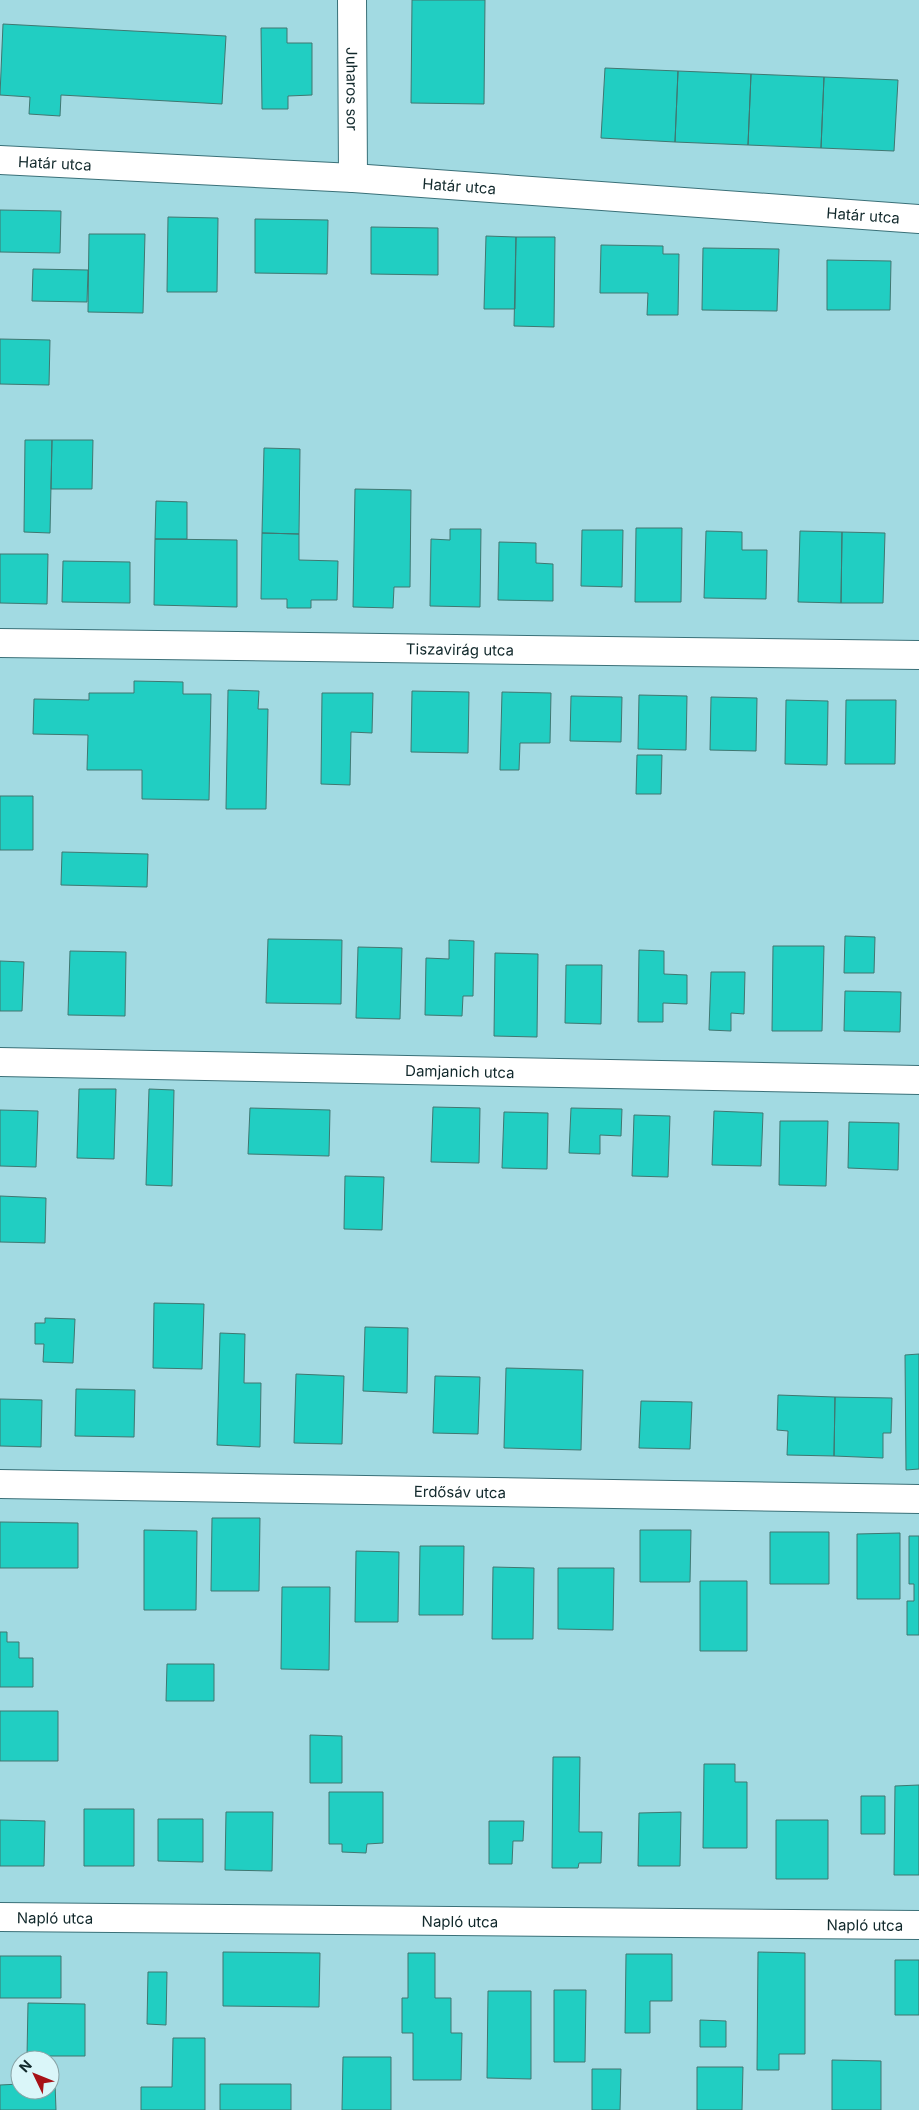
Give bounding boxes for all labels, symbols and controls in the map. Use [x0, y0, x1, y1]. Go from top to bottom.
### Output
street label: Juharos sor [343, 47, 362, 131]
street label: Határ utca [18, 151, 92, 174]
street label: Határ utca [422, 174, 497, 198]
street label: Határ utca [826, 203, 901, 227]
street label: Tiszavirág utca [406, 639, 514, 659]
street label: Damjanich utca [405, 1060, 515, 1082]
street label: Erdősáv utca [414, 1481, 506, 1502]
street label: Napló utca [17, 1908, 93, 1927]
street label: Napló utca [422, 1911, 498, 1931]
street label: Napló utca [827, 1915, 903, 1934]
north arrow [10, 2050, 60, 2100]
text: N [15, 2056, 35, 2075]

